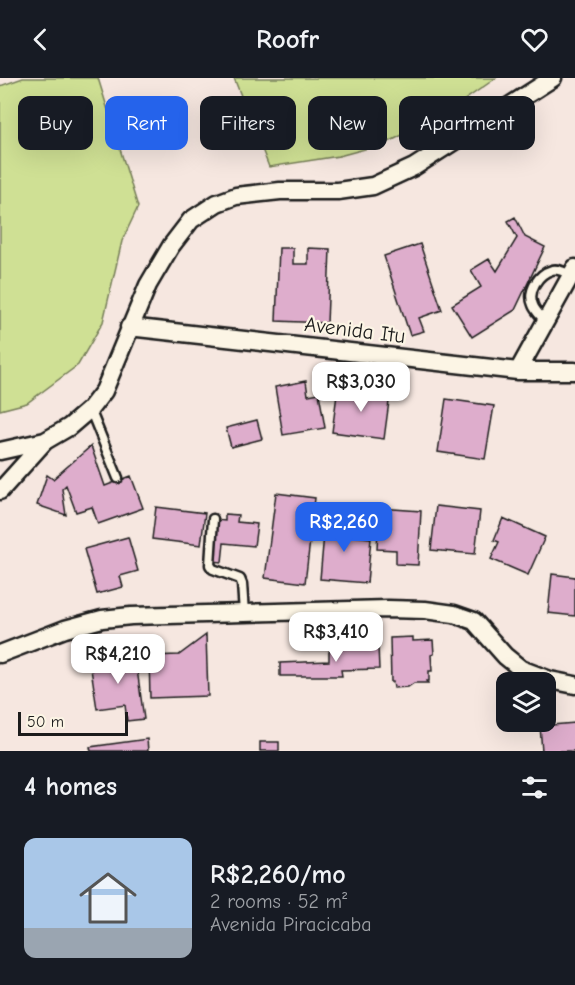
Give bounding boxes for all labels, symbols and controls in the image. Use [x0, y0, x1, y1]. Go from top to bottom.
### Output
icon: back [24, 23, 57, 56]
icon: heart [518, 23, 551, 56]
text: Roofr [256, 24, 319, 55]
chip: Buy [18, 96, 93, 150]
chip: Rent [105, 96, 188, 150]
chip: Filters [200, 96, 296, 150]
chip: New [308, 96, 387, 150]
chip: Apartment [399, 96, 535, 150]
street label: Avenida Itu [303, 312, 407, 348]
pin: R$3,030 [306, 362, 416, 413]
text: R$3,030 [326, 370, 396, 393]
pin: R$2,260 [289, 502, 399, 553]
text: R$2,260 [309, 510, 379, 533]
pin: R$3,410 [281, 612, 391, 663]
text: R$3,410 [303, 620, 369, 643]
pin: R$4,210 [63, 634, 173, 685]
text: R$4,210 [85, 642, 151, 665]
map controls [496, 672, 556, 732]
button: layers [496, 672, 556, 732]
scale bar [18, 709, 128, 736]
text: 50 m [27, 713, 64, 731]
icon: filters [518, 771, 551, 804]
text: 4 homes [24, 772, 117, 802]
text: R$2,260/mo [210, 860, 346, 890]
icon: home [72, 862, 144, 934]
text: 2 rooms · 52 m² [210, 890, 347, 913]
text: Avenida Piracicaba [210, 913, 372, 936]

